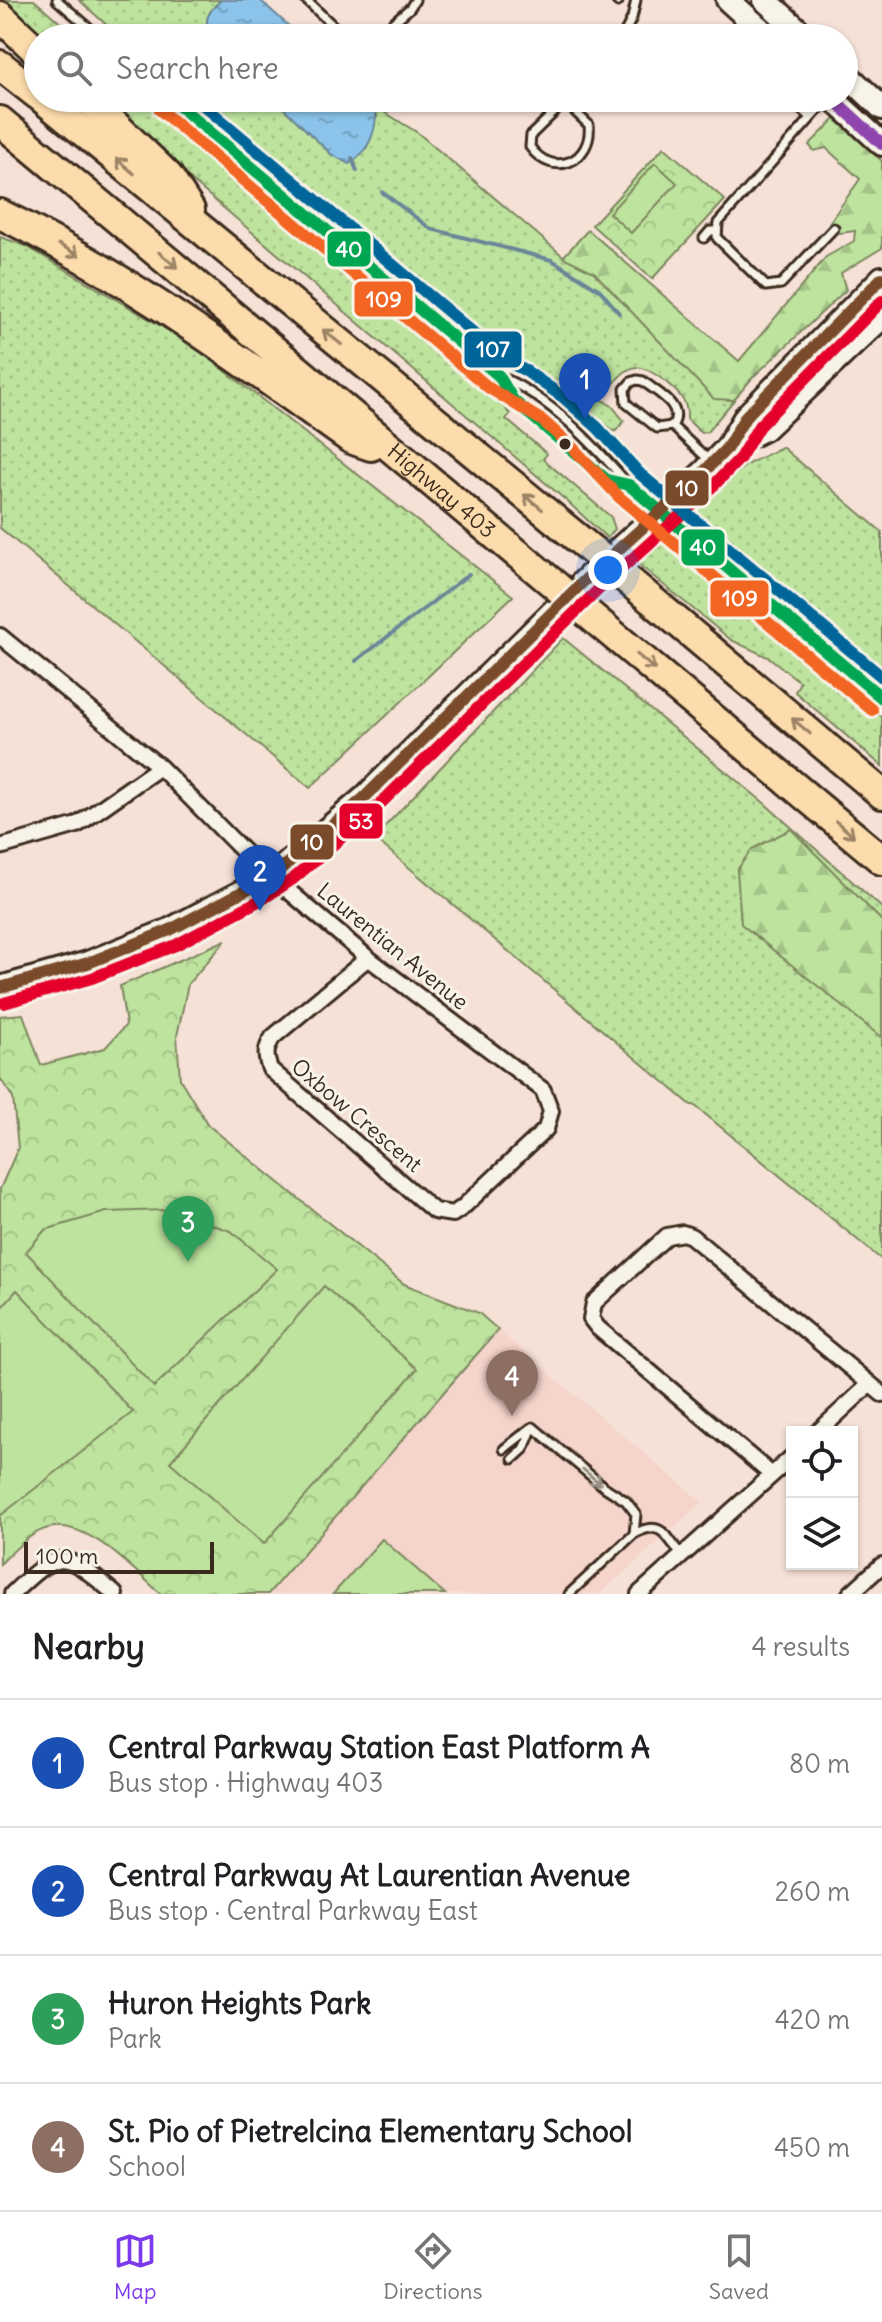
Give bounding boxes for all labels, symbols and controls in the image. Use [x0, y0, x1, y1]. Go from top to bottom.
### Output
search box [24, 24, 858, 112]
icon: search [52, 46, 96, 90]
text: Search here [116, 49, 279, 87]
one-way arrow [115, 157, 136, 175]
line badge: 40 [326, 230, 372, 268]
text: 40 [335, 235, 363, 263]
one-way arrow [57, 242, 80, 258]
one-way arrow [157, 251, 177, 269]
line badge: 109 [353, 280, 414, 318]
text: 109 [366, 285, 402, 313]
one-way arrow [322, 328, 343, 346]
line badge: 107 [463, 330, 523, 369]
text: 107 [476, 335, 510, 363]
pin: 1 [559, 353, 611, 419]
unlabelled marker [557, 436, 573, 452]
street label: Highway 403 [382, 437, 502, 544]
line badge: 10 [664, 469, 710, 507]
text: 10 [675, 474, 699, 502]
one-way arrow [523, 493, 544, 511]
line badge: 40 [680, 528, 726, 567]
text: 40 [689, 533, 717, 561]
your location [588, 550, 628, 590]
line badge: 109 [709, 579, 770, 618]
text: 109 [722, 584, 758, 612]
one-way arrow [635, 653, 656, 671]
one-way arrow [791, 717, 811, 735]
line badge: 53 [338, 802, 384, 840]
text: 53 [348, 807, 374, 835]
one-way arrow [834, 820, 855, 838]
line badge: 10 [289, 823, 335, 861]
text: 10 [300, 828, 324, 856]
pin: 2 [234, 845, 286, 911]
street label: Laurentian Avenue [312, 876, 474, 1016]
street label: Oxbow Crescent [286, 1052, 428, 1178]
pin: 3 [162, 1196, 214, 1262]
pin: 4 [486, 1350, 538, 1416]
map controls [786, 1426, 858, 1570]
button: locate [786, 1426, 858, 1498]
one-way arrow [582, 1468, 602, 1486]
button: layers [786, 1498, 858, 1570]
scale bar [24, 1538, 214, 1574]
text: 100 m [36, 1542, 98, 1570]
text: Nearby [32, 1625, 145, 1668]
text: 4 results [752, 1630, 850, 1663]
text: Central Parkway Station East Platform A [108, 1728, 650, 1766]
text: 1 [53, 1747, 63, 1780]
text: 80 m [789, 1747, 850, 1780]
text: Bus stop · Highway 403 [108, 1766, 383, 1799]
text: Central Parkway At Laurentian Avenue [108, 1856, 630, 1894]
text: 2 [51, 1875, 65, 1908]
text: 260 m [775, 1875, 850, 1908]
text: Bus stop · Central Parkway East [108, 1894, 478, 1927]
text: Huron Heights Park [108, 1984, 371, 2022]
text: 3 [51, 2003, 65, 2036]
text: 420 m [775, 2003, 850, 2036]
text: Park [108, 2022, 162, 2055]
text: St. Pio of Pietrelcina Elementary School [108, 2112, 632, 2150]
text: 4 [50, 2131, 66, 2164]
text: 450 m [774, 2131, 850, 2164]
text: School [108, 2150, 186, 2183]
tab: Map [113, 2229, 157, 2305]
tab: Directions [383, 2229, 483, 2305]
tab: Saved [709, 2229, 769, 2305]

